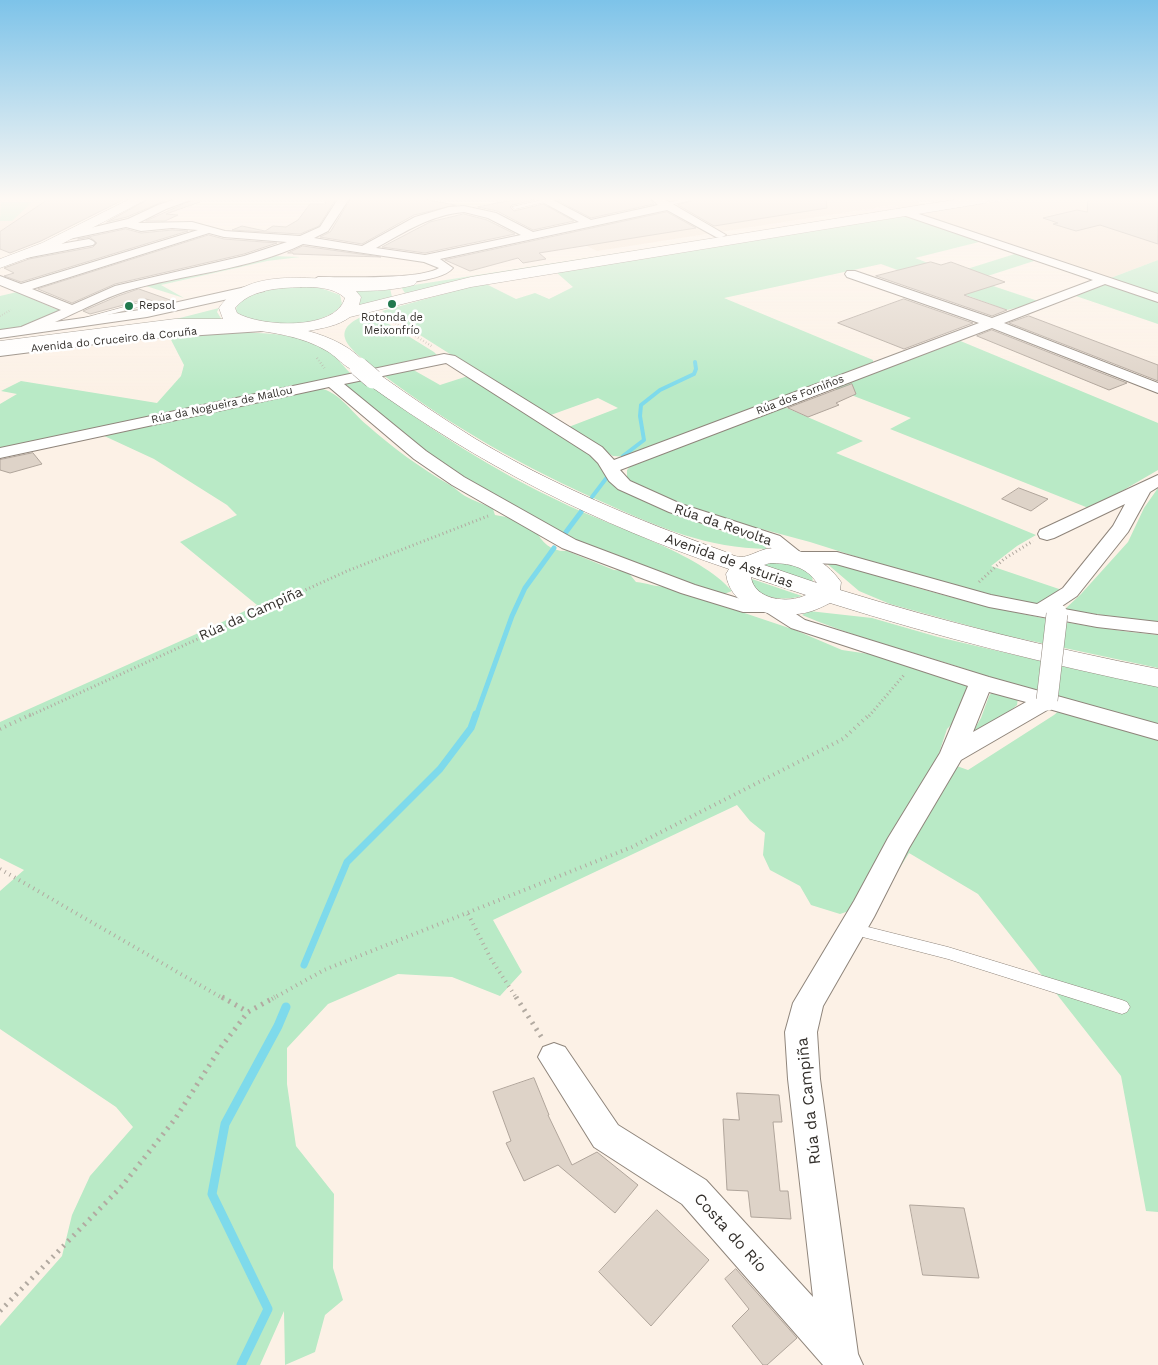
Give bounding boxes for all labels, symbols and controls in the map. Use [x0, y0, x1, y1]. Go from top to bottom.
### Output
marker: Rotonda de Meixonfrío [386, 298, 398, 310]
place label: Repsol [139, 299, 175, 313]
marker: Repsol [123, 300, 135, 312]
place label: Rotonda de Meixonfrío [361, 311, 423, 337]
street label: Avenida do Cruceiro da Coruña [30, 325, 198, 355]
street label: Rúa dos Forniños [754, 372, 846, 418]
street label: Rúa da Nogueira de Mallou [150, 384, 294, 426]
street label: Rúa da Revolta [672, 500, 774, 550]
street label: Avenida de Asturias [662, 530, 796, 592]
street label: Rúa da Campiña [196, 584, 306, 644]
street label: Rúa da Campiña [793, 1036, 825, 1166]
street label: Costa do Río [690, 1190, 770, 1276]

